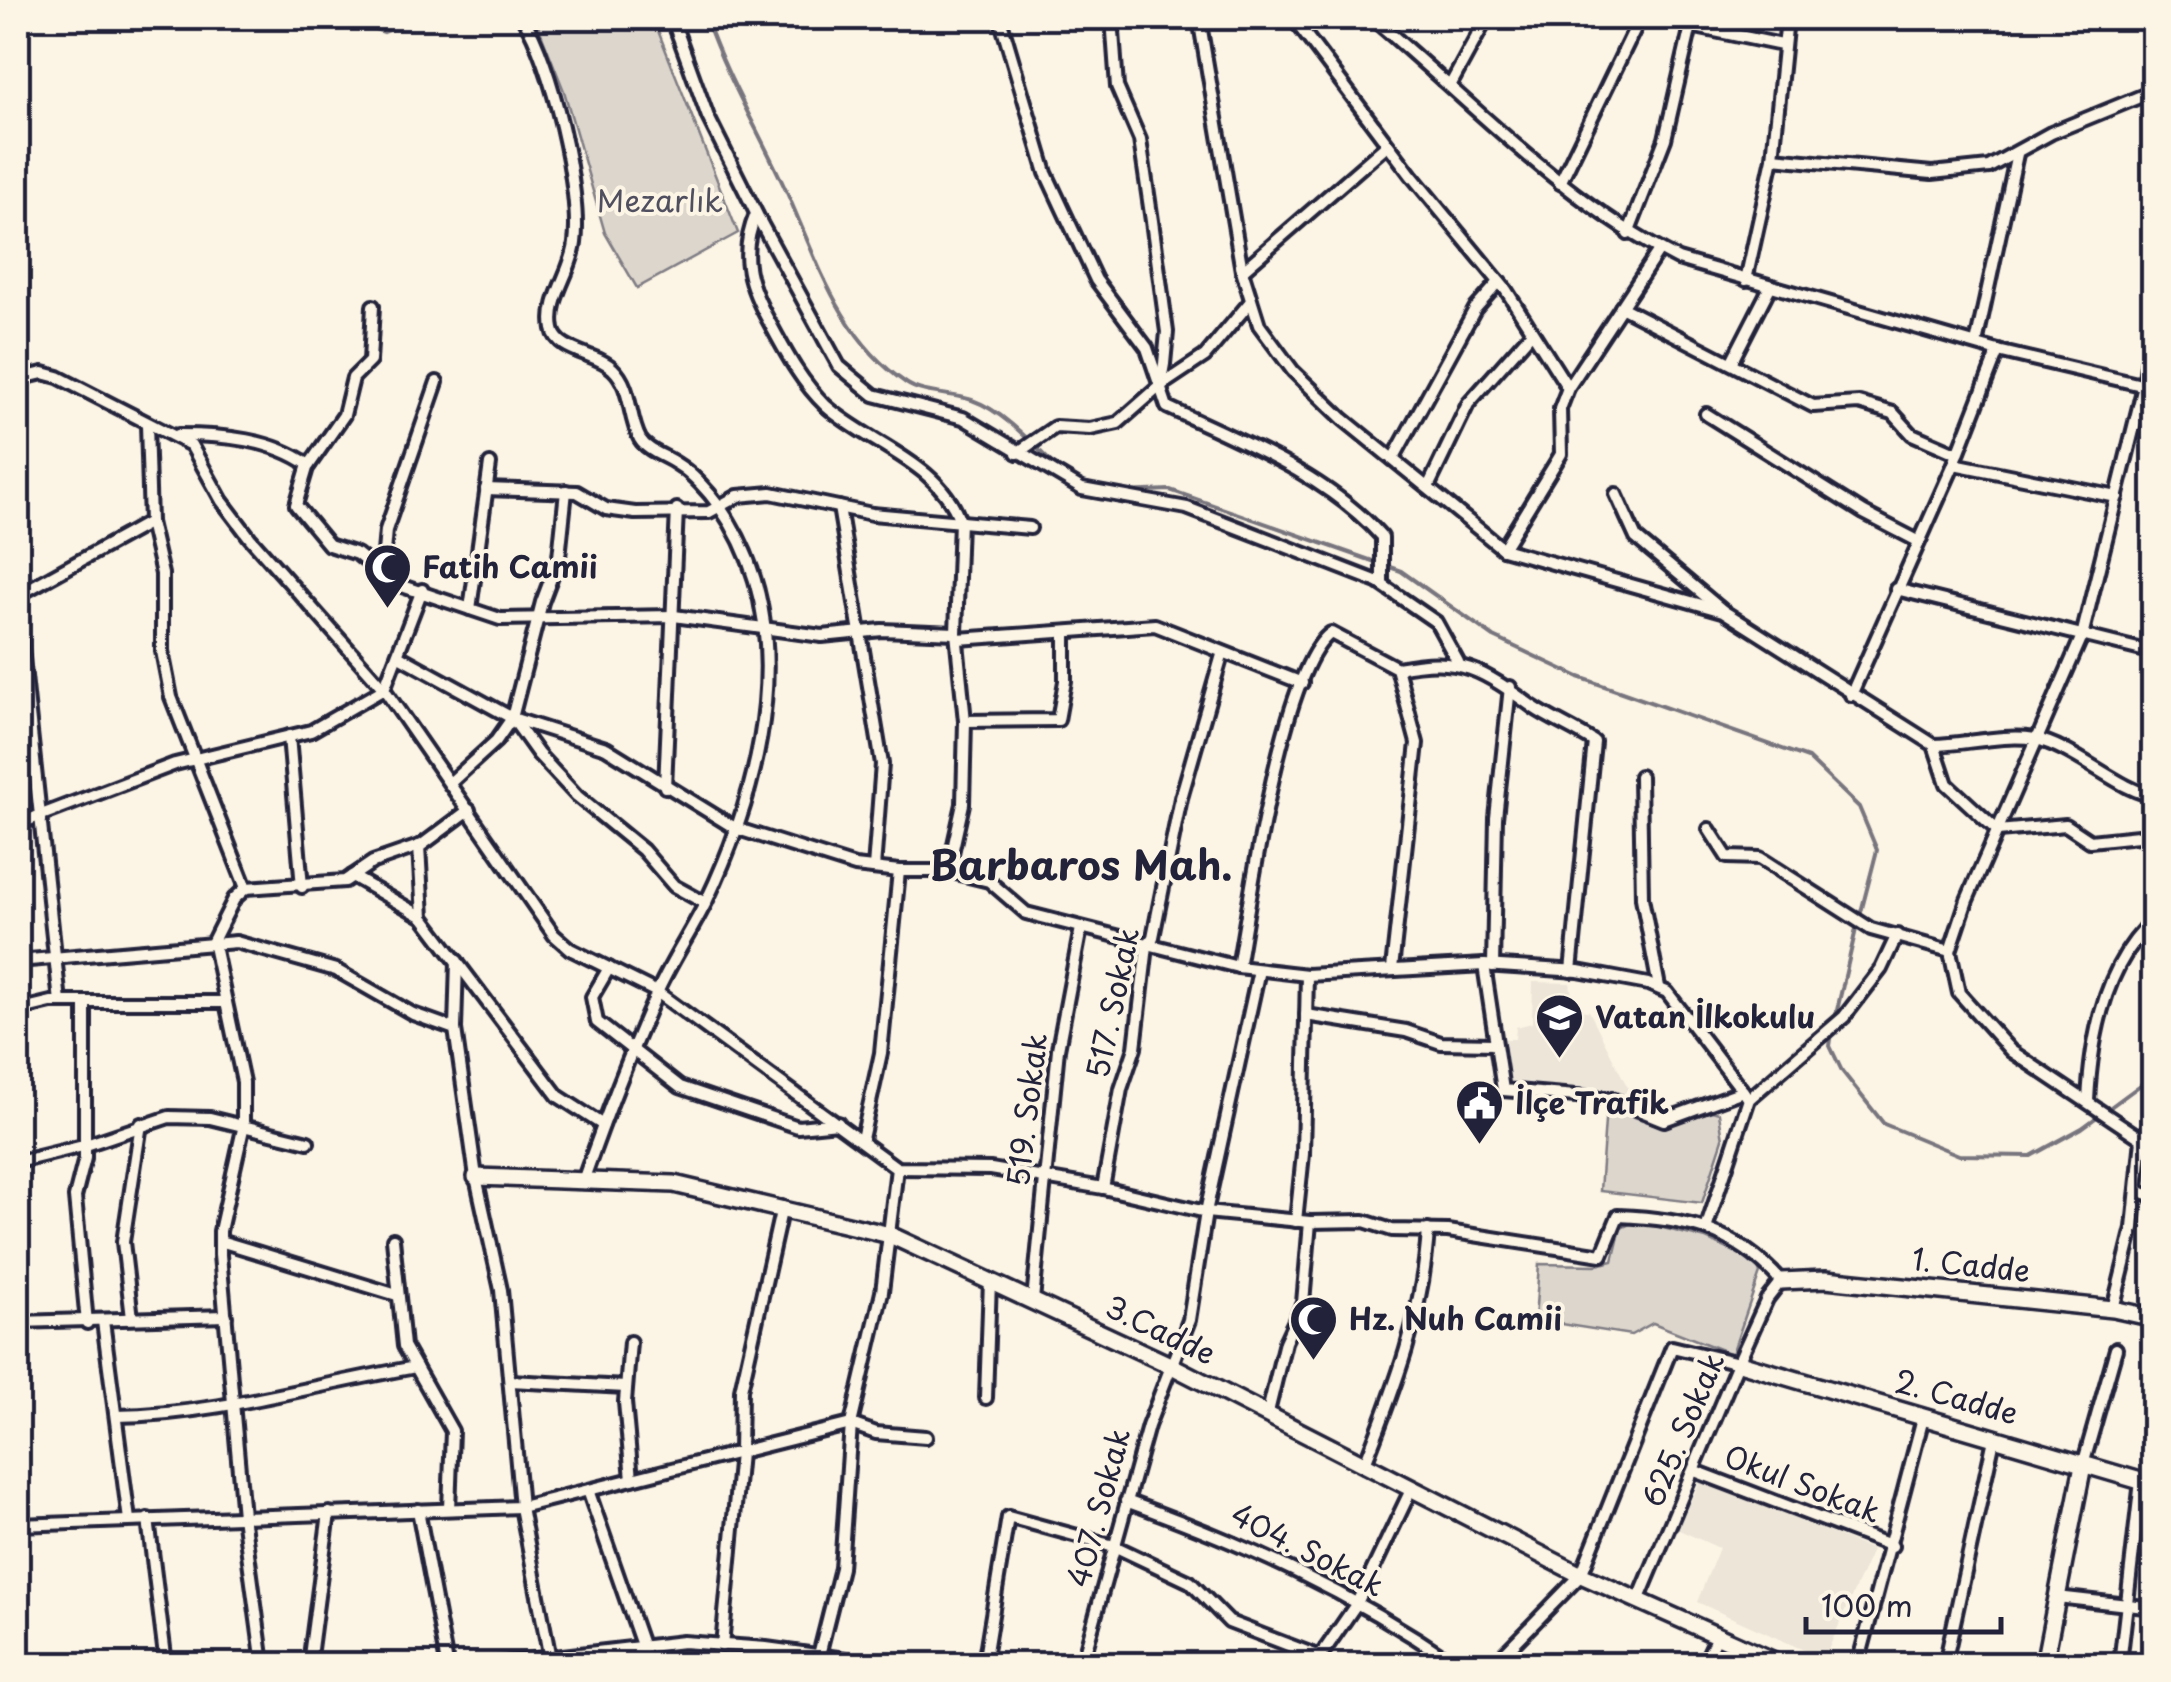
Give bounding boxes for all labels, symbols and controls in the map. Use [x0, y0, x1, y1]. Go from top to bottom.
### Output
park label: Mezarlık [597, 177, 723, 222]
mosque icon: Fatih Camii [361, 542, 413, 610]
place label: Fatih Camii [422, 543, 598, 588]
district label: Barbaros Mah. [929, 833, 1233, 894]
street label: 517. Sokak [1074, 923, 1149, 1082]
school or university icon: Vatan İlkokulu [1534, 992, 1586, 1060]
place label: Vatan İlkokulu [1595, 993, 1815, 1038]
street label: 519. Sokak [994, 1030, 1057, 1189]
public building icon: İlçe Trafik [1454, 1078, 1506, 1146]
place label: İlçe Trafik [1515, 1079, 1669, 1124]
street label: 1. Cadde [1910, 1235, 2033, 1292]
street label: 3.Cadde [1098, 1283, 1224, 1375]
mosque icon: Hz. Nuh Camii [1288, 1294, 1340, 1362]
place label: Hz. Nuh Camii [1349, 1295, 1562, 1340]
street label: 625. Sokak [1629, 1345, 1734, 1513]
street label: 2. Cadde [1890, 1357, 2024, 1435]
street label: 407. Sokak [1055, 1423, 1140, 1592]
street label: Okul Sokak [1718, 1432, 1888, 1533]
street label: 404. Sokak [1224, 1491, 1393, 1607]
scale bar [1806, 1572, 2001, 1634]
text: 100 m [1821, 1582, 1913, 1627]

